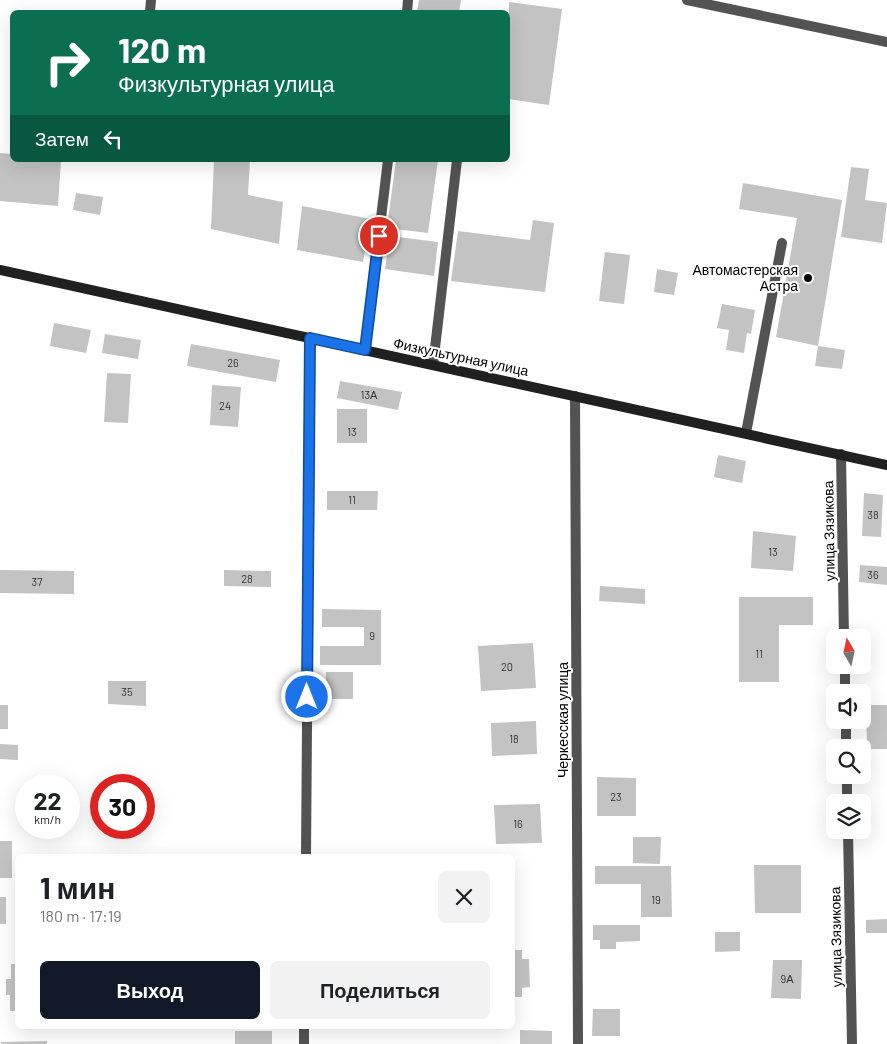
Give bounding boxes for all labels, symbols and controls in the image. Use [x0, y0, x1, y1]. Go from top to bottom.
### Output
text: 120 m [118, 28, 206, 70]
icon: right [35, 30, 100, 95]
text: Физкультурная улица [118, 70, 335, 96]
icon: left [99, 125, 127, 153]
text: Затем [35, 127, 89, 150]
pin [358, 215, 400, 257]
icon: arrive [365, 222, 393, 250]
place label: Автомастерская Астра [692, 261, 798, 294]
marker: Автомастерская Астра [802, 272, 814, 284]
street label: Физкультурная улица [392, 334, 530, 379]
house number: 26 [227, 356, 239, 369]
house number: 13А [361, 388, 378, 401]
house number: 24 [219, 399, 231, 412]
house number: 13 [347, 425, 357, 438]
street label: улица Зязикова [819, 480, 838, 582]
house number: 11 [348, 493, 356, 506]
house number: 38 [867, 508, 879, 521]
house number: 13 [768, 545, 778, 558]
house number: 36 [867, 568, 879, 581]
house number: 28 [241, 572, 253, 585]
house number: 37 [32, 575, 42, 588]
house number: 9 [369, 629, 375, 642]
north arrow [826, 629, 871, 674]
map controls [826, 629, 871, 839]
house number: 11 [755, 647, 763, 660]
house number: 20 [501, 660, 513, 673]
street label: Черкесская улица [554, 662, 571, 778]
position arrow [280, 670, 332, 722]
button: sound [826, 684, 871, 729]
house number: 35 [121, 685, 133, 698]
house number: 18 [509, 732, 519, 745]
button: search [826, 739, 871, 784]
speed limit sign: 30 [90, 774, 155, 839]
text: 22 [33, 785, 62, 815]
house number: 23 [610, 790, 622, 803]
button: layers [826, 794, 871, 839]
text: km/h [34, 812, 61, 826]
house number: 16 [513, 817, 523, 830]
text: 1 мин [40, 869, 115, 905]
button: close [438, 871, 490, 923]
street label: улица Зязикова [826, 886, 845, 988]
house number: 19 [651, 893, 661, 906]
text: 180 m · 17:19 [40, 906, 122, 925]
button: Выход [40, 961, 260, 1019]
button: Поделиться [270, 961, 490, 1019]
house number: 9А [780, 972, 794, 985]

